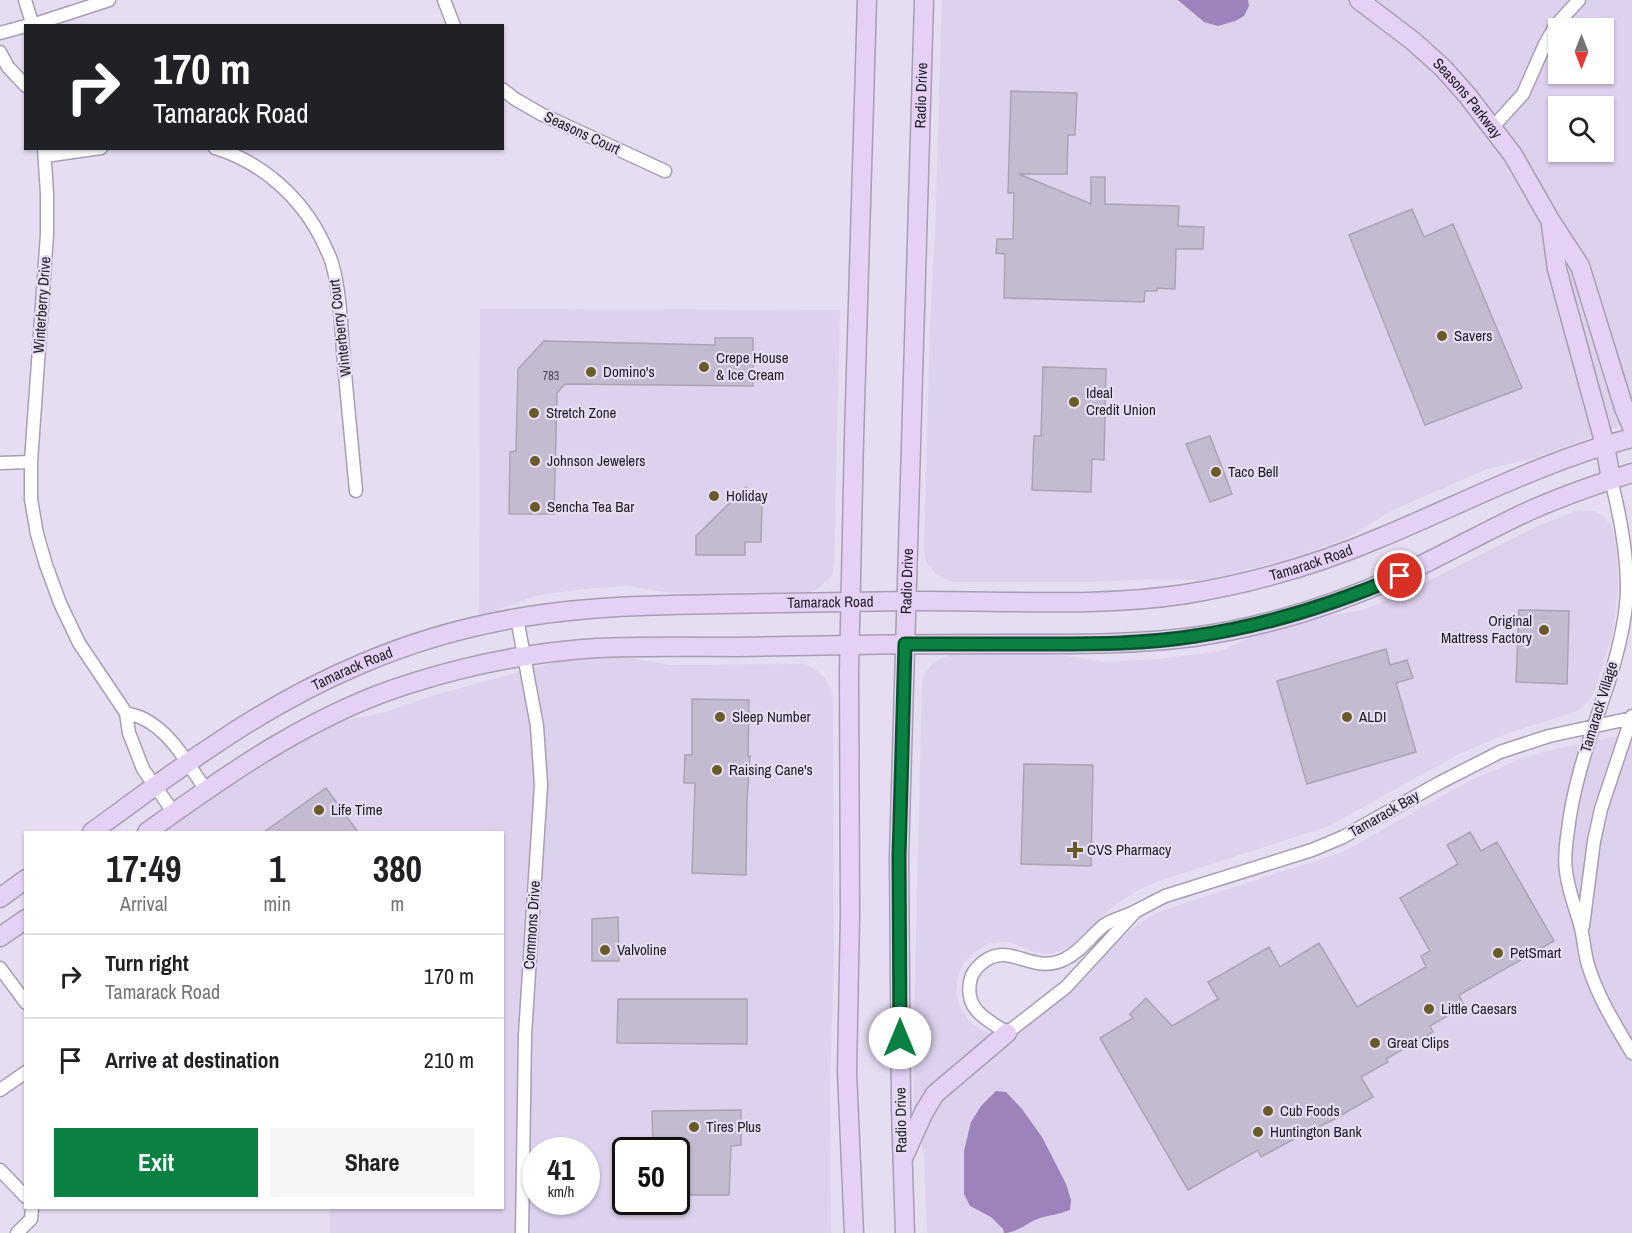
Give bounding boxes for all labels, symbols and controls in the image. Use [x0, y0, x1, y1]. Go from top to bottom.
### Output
north arrow [1548, 18, 1614, 84]
map controls [1548, 18, 1614, 162]
text: 170 m [153, 41, 251, 97]
icon: right [54, 48, 132, 126]
street label: Seasons Parkway [1429, 53, 1508, 143]
street label: Radio Drive [909, 62, 932, 129]
text: Tamarack Road [153, 95, 308, 131]
button: search [1548, 96, 1614, 162]
street label: Seasons Court [541, 106, 624, 159]
street label: Winterberry Drive [28, 256, 55, 354]
street label: Winterberry Court [323, 278, 356, 378]
place label: Savers [1454, 325, 1492, 346]
marker: Savers [1435, 329, 1449, 343]
place label: Crepe House & Ice Cream [716, 347, 789, 385]
marker: Crepe House & Ice Cream [697, 360, 711, 374]
place label: Domino's [603, 361, 655, 382]
marker: Domino's [584, 365, 598, 379]
house number: 783 [543, 368, 559, 384]
place label: Ideal Credit Union [1086, 382, 1156, 420]
marker: Ideal Credit Union [1067, 395, 1081, 409]
place label: Stretch Zone [546, 402, 617, 423]
marker: Stretch Zone [527, 406, 541, 420]
place label: Johnson Jewelers [547, 450, 645, 471]
marker: Johnson Jewelers [528, 454, 542, 468]
place label: Taco Bell [1228, 461, 1278, 482]
marker: Taco Bell [1209, 465, 1223, 479]
place label: Holiday [726, 485, 769, 506]
marker: Holiday [707, 489, 721, 503]
place label: Sencha Tea Bar [547, 496, 634, 517]
marker: Sencha Tea Bar [528, 500, 542, 514]
street label: Tamarack Road [1267, 539, 1355, 586]
street label: Radio Drive [895, 548, 918, 614]
pin [1374, 550, 1425, 601]
icon: arrive [1383, 559, 1416, 592]
street label: Tamarack Road [787, 591, 874, 613]
place label: Original Mattress Factory [1441, 610, 1533, 648]
marker: Original Mattress Factory [1537, 623, 1551, 637]
street label: Tamarack Road [308, 641, 395, 695]
street label: Tamarack Village [1575, 659, 1622, 755]
place label: Sleep Number [732, 706, 811, 727]
place label: ALDI [1358, 706, 1386, 727]
marker: Sleep Number [713, 710, 727, 724]
marker: ALDI [1340, 710, 1354, 724]
place label: Raising Cane's [729, 759, 813, 780]
marker: Raising Cane's [710, 763, 724, 777]
street label: Tamarack Bay [1345, 785, 1424, 842]
place label: Life Time [331, 799, 383, 820]
marker: Life Time [312, 803, 326, 817]
place label: CVS Pharmacy [1087, 839, 1172, 860]
marker: CVS Pharmacy [1068, 843, 1082, 857]
text: 17:49 [106, 845, 181, 893]
text: 1 [269, 845, 285, 893]
text: 380 [373, 845, 422, 893]
street label: Commons Drive [518, 880, 545, 970]
text: Arrival [120, 890, 167, 917]
text: min [263, 890, 291, 917]
text: m [391, 890, 404, 917]
place label: Valvoline [617, 939, 667, 960]
place label: PetSmart [1510, 942, 1562, 963]
marker: Valvoline [598, 943, 612, 957]
marker: PetSmart [1491, 946, 1505, 960]
text: Turn right [105, 948, 189, 978]
icon: right [54, 960, 87, 993]
text: 170 m [424, 961, 474, 991]
text: Tamarack Road [105, 978, 220, 1005]
place label: Little Caesars [1441, 998, 1517, 1019]
marker: Little Caesars [1422, 1002, 1436, 1016]
position arrow [868, 1006, 932, 1070]
place label: Great Clips [1387, 1032, 1449, 1053]
marker: Great Clips [1368, 1036, 1382, 1050]
icon: arrive [54, 1044, 87, 1077]
text: Arrive at destination [105, 1045, 279, 1075]
text: 210 m [424, 1045, 474, 1075]
street label: Radio Drive [889, 1087, 912, 1153]
place label: Cub Foods [1280, 1100, 1340, 1121]
marker: Cub Foods [1261, 1104, 1275, 1118]
place label: Tires Plus [706, 1116, 761, 1137]
marker: Tires Plus [687, 1120, 701, 1134]
place label: Huntington Bank [1270, 1121, 1362, 1142]
marker: Huntington Bank [1251, 1125, 1265, 1139]
button: Exit [54, 1128, 258, 1197]
button: Share [270, 1128, 474, 1197]
speed limit sign: 50 [612, 1137, 690, 1215]
text: 41 [547, 1149, 575, 1189]
text: km/h [548, 1181, 574, 1202]

